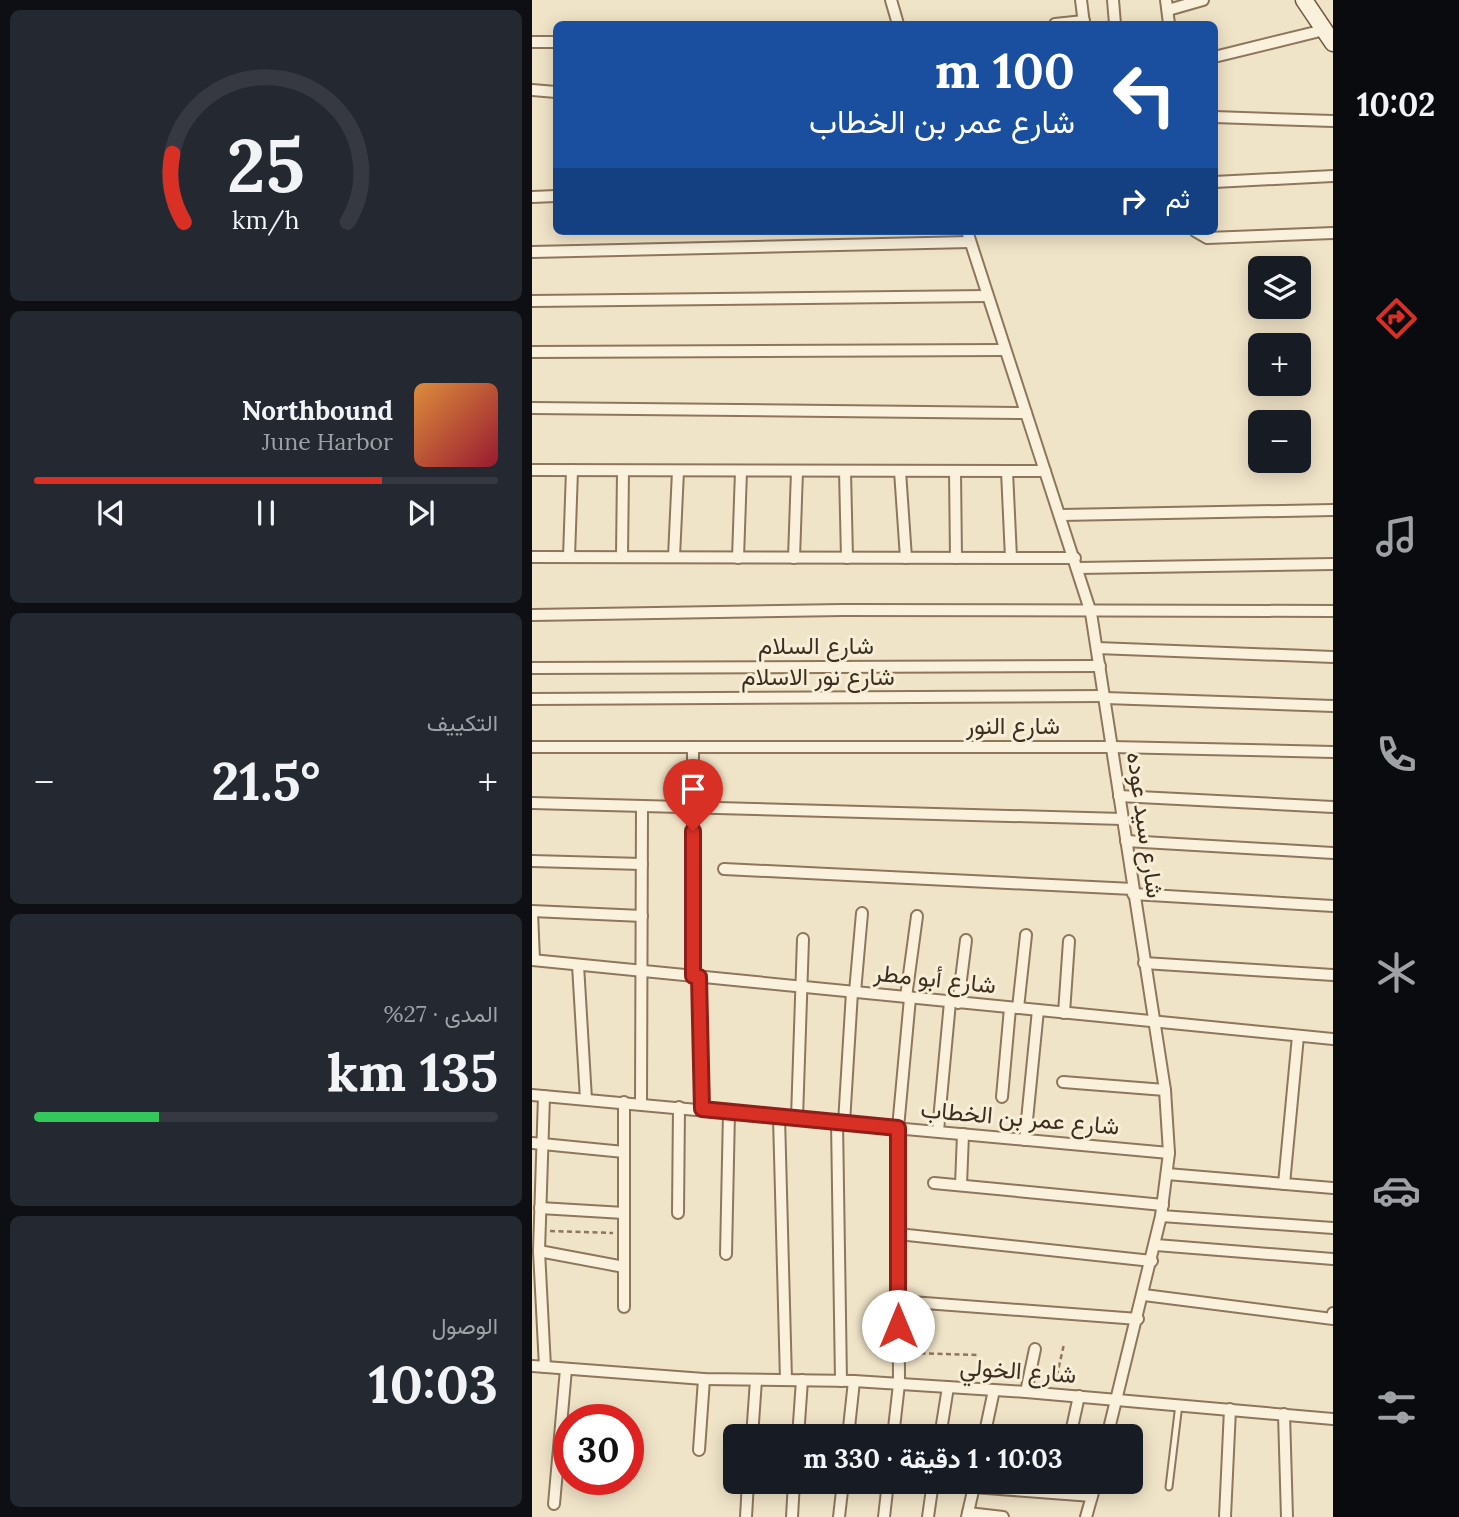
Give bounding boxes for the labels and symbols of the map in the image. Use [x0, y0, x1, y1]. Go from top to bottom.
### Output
street label: شارع السلام [758, 630, 874, 662]
street label: شارع نور الاسلام [741, 661, 895, 693]
street label: شارع النور [965, 710, 1060, 742]
street label: شارع سيد عوده [1119, 750, 1171, 900]
pin [663, 759, 723, 831]
street label: شارع أبو مطر [871, 957, 998, 1001]
street label: شارع عمر بن الخطاب [919, 1093, 1121, 1143]
position arrow [861, 1289, 935, 1363]
street label: شارع الخولي [959, 1351, 1077, 1394]
speed limit sign: 30 [553, 1404, 644, 1495]

